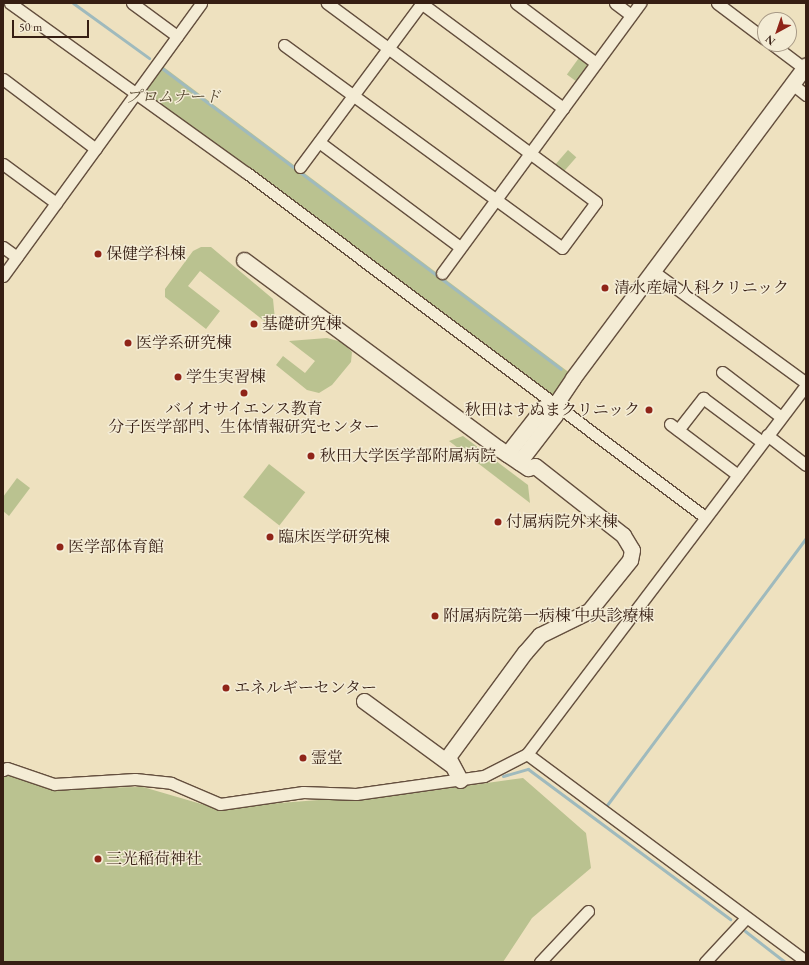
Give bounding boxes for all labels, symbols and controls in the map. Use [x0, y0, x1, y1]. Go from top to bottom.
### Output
scale bar [14, 12, 91, 38]
north arrow [757, 12, 797, 52]
text: 50 m [19, 19, 42, 35]
text: N [762, 32, 778, 49]
park label: プロムナード [125, 87, 221, 107]
place label: 保健学科棟 [106, 244, 186, 264]
marker: 保健学科棟 [93, 249, 103, 259]
place label: 清水産婦人科クリニック [614, 278, 790, 298]
marker: 清水産婦人科クリニック [599, 282, 611, 294]
place label: 基礎研究棟 [262, 314, 342, 334]
marker: 基礎研究棟 [249, 319, 259, 329]
place label: 医学系研究棟 [136, 333, 232, 353]
marker: 医学系研究棟 [123, 338, 133, 348]
place label: 学生実習棟 [186, 367, 266, 387]
marker: 学生実習棟 [173, 372, 183, 382]
marker: バイオサイエンス教育 分子医学部門、生体情報研究センター [239, 388, 249, 398]
place label: バイオサイエンス教育 分子医学部門、生体情報研究センター [108, 399, 380, 437]
place label: 秋田はすぬまクリニック [464, 400, 640, 420]
marker: 秋田はすぬまクリニック [643, 404, 655, 416]
place label: 秋田大学医学部附属病院 [320, 446, 496, 466]
marker: 秋田大学医学部附属病院 [305, 450, 317, 462]
place label: 付属病院外来棟 [506, 512, 618, 532]
marker: 付属病院外来棟 [493, 517, 503, 527]
place label: 臨床医学研究棟 [278, 527, 390, 547]
marker: 臨床医学研究棟 [265, 532, 275, 542]
place label: 医学部体育館 [68, 537, 164, 557]
marker: 医学部体育館 [55, 542, 65, 552]
place label: 附属病院第一病棟 中央診療棟 [443, 606, 654, 626]
marker: 附属病院第一病棟 中央診療棟 [430, 611, 440, 621]
place label: エネルギーセンター [234, 678, 378, 698]
marker: エネルギーセンター [221, 683, 231, 693]
place label: 霊堂 [311, 748, 343, 768]
marker: 霊堂 [298, 753, 308, 763]
place label: 三光稲荷神社 [106, 849, 202, 869]
marker: 三光稲荷神社 [93, 854, 103, 864]

